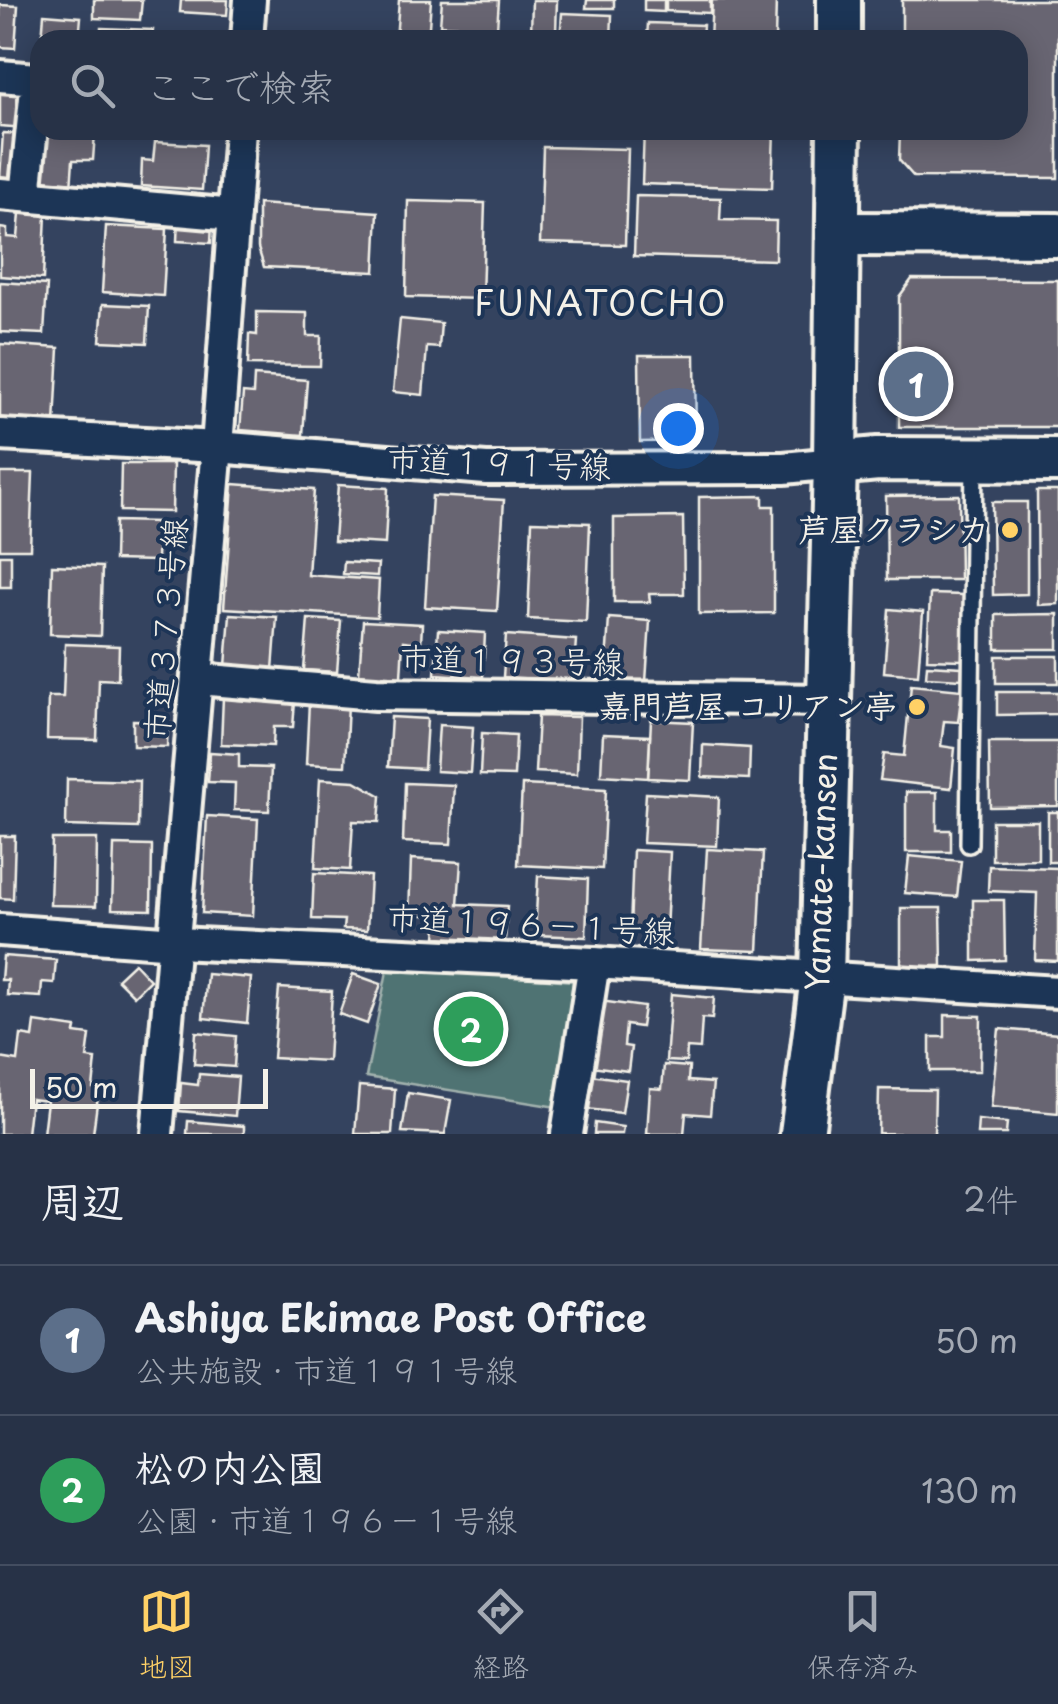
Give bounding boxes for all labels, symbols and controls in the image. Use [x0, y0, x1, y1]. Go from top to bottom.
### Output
search box [30, 30, 1028, 140]
text: ここで検索 [145, 57, 335, 114]
icon: search [65, 58, 120, 113]
district label: FUNATOCHO [474, 275, 728, 328]
pin: 1 [884, 346, 948, 422]
your location [653, 403, 704, 454]
street label: 市道１９１号線 [386, 434, 612, 490]
place label: 芦屋クラシカ [798, 504, 990, 552]
street label: 市道３７３号線 [130, 515, 198, 742]
marker: 芦屋クラシカ [999, 519, 1021, 541]
street label: 市道１９３号線 [400, 633, 624, 685]
place label: 嘉門芦屋 コリアン亭 [599, 681, 897, 729]
marker: 嘉門芦屋 コリアン亭 [906, 696, 928, 718]
street label: Yamate-kansen [792, 752, 848, 992]
street label: 市道１９６－１号線 [386, 891, 676, 955]
pin: 2 [438, 992, 504, 1066]
scale bar [30, 1064, 268, 1108]
text: 50 m [45, 1065, 118, 1108]
text: 周辺 [40, 1168, 124, 1231]
text: 2件 [963, 1175, 1018, 1223]
text: Ashiya Ekimae Post Office [135, 1288, 647, 1345]
text: 1 [65, 1316, 80, 1364]
text: 50 m [935, 1316, 1018, 1364]
text: 公共施設 · 市道１９１号線 [135, 1345, 517, 1393]
text: 松の内公園 [135, 1438, 325, 1495]
text: 2 [61, 1466, 84, 1514]
text: 130 m [921, 1466, 1018, 1514]
text: 公園 · 市道１９６－１号線 [135, 1495, 517, 1543]
tab: 地図 [139, 1584, 195, 1687]
tab: 経路 [473, 1584, 529, 1687]
tab: 保存済み [807, 1584, 919, 1687]

